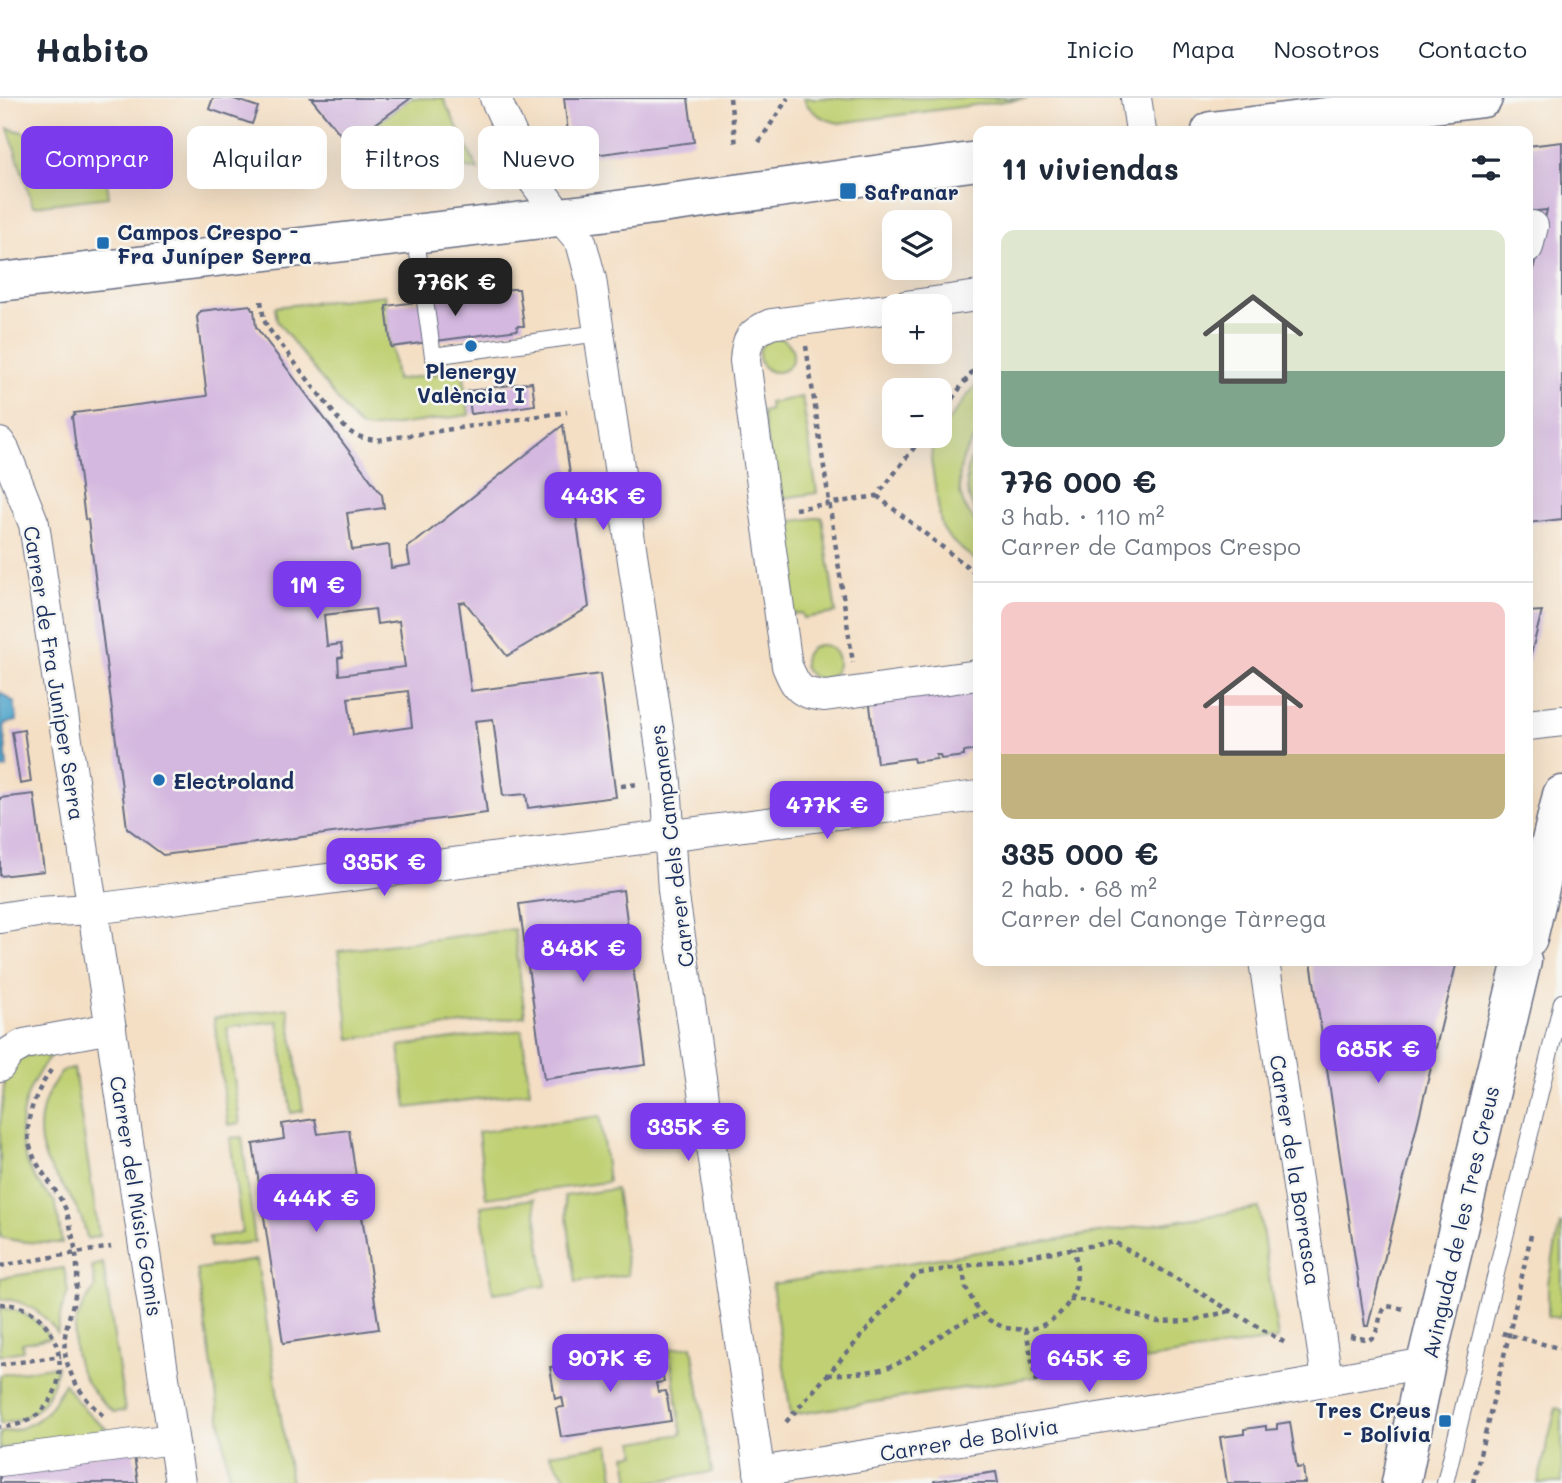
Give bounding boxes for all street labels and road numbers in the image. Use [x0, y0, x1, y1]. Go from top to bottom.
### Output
street label: Carrer de Fra Juníper Serra [18, 524, 92, 822]
street label: Carrer dels Campaners [643, 723, 699, 969]
street label: Carrer de la Borrasca [1264, 1053, 1328, 1287]
street label: Carrer del Músic Gomis [105, 1074, 169, 1318]
street label: Avinguda de les Tres Creus [1415, 1083, 1505, 1361]
street label: Carrer de Bolívia [878, 1412, 1060, 1466]

